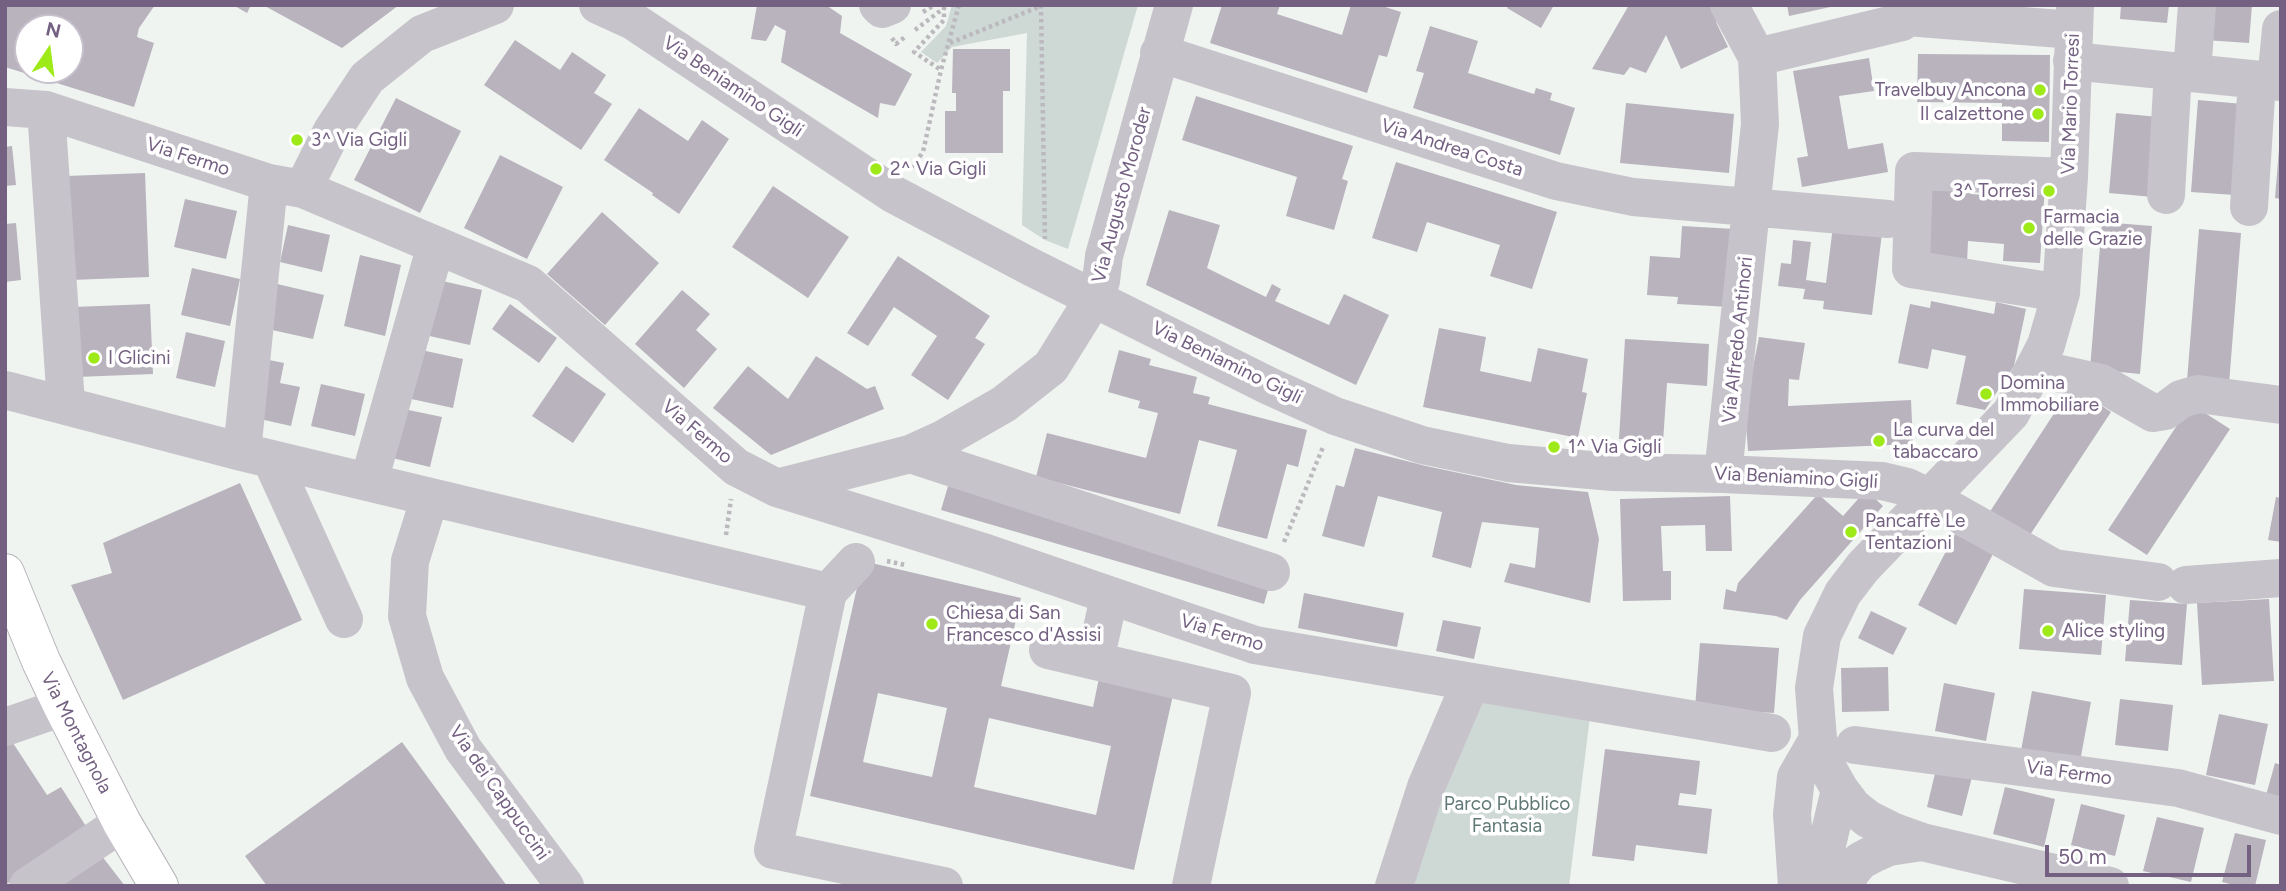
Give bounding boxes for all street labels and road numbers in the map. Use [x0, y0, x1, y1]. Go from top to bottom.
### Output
street label: Via Beniamino Gigli [659, 32, 807, 142]
street label: Via Mario Torresi [2057, 33, 2085, 175]
street label: Via Augusto Moroder [1088, 104, 1156, 286]
street label: Via Andrea Costa [1378, 114, 1526, 182]
street label: Via Fermo [144, 133, 232, 181]
street label: Via Alfredo Antinori [1718, 256, 1758, 424]
street label: Via Beniamino Gigli [1148, 317, 1306, 409]
street label: Via Fermo [657, 395, 737, 469]
street label: Via Beniamino Gigli [1713, 462, 1879, 494]
street label: Via Fermo [1177, 610, 1267, 656]
street label: Via Montagnola [36, 669, 116, 797]
street label: Via dei Cappuccini [444, 721, 554, 865]
street label: Via Fermo [2025, 756, 2113, 790]

